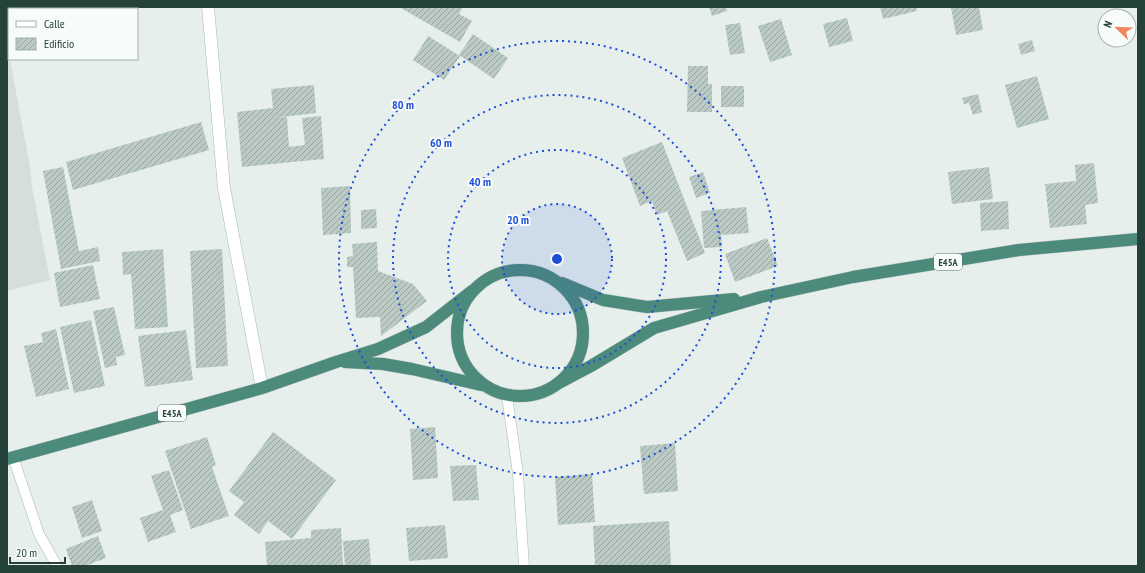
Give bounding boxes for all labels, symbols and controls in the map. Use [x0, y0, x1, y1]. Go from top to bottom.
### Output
legend [8, 8, 138, 60]
north arrow [1097, 8, 1137, 48]
text: Calle [44, 16, 65, 31]
text: N [1100, 19, 1115, 30]
text: Edificio [44, 36, 74, 51]
text: 80 m [392, 97, 414, 112]
text: 60 m [430, 135, 452, 150]
text: 40 m [469, 174, 491, 189]
text: 20 m [507, 212, 529, 227]
centre of rings [550, 252, 564, 266]
road number: E45A [934, 254, 962, 270]
road number: E45A [158, 405, 186, 421]
scale bar [10, 539, 65, 565]
text: 20 m [16, 545, 37, 560]

